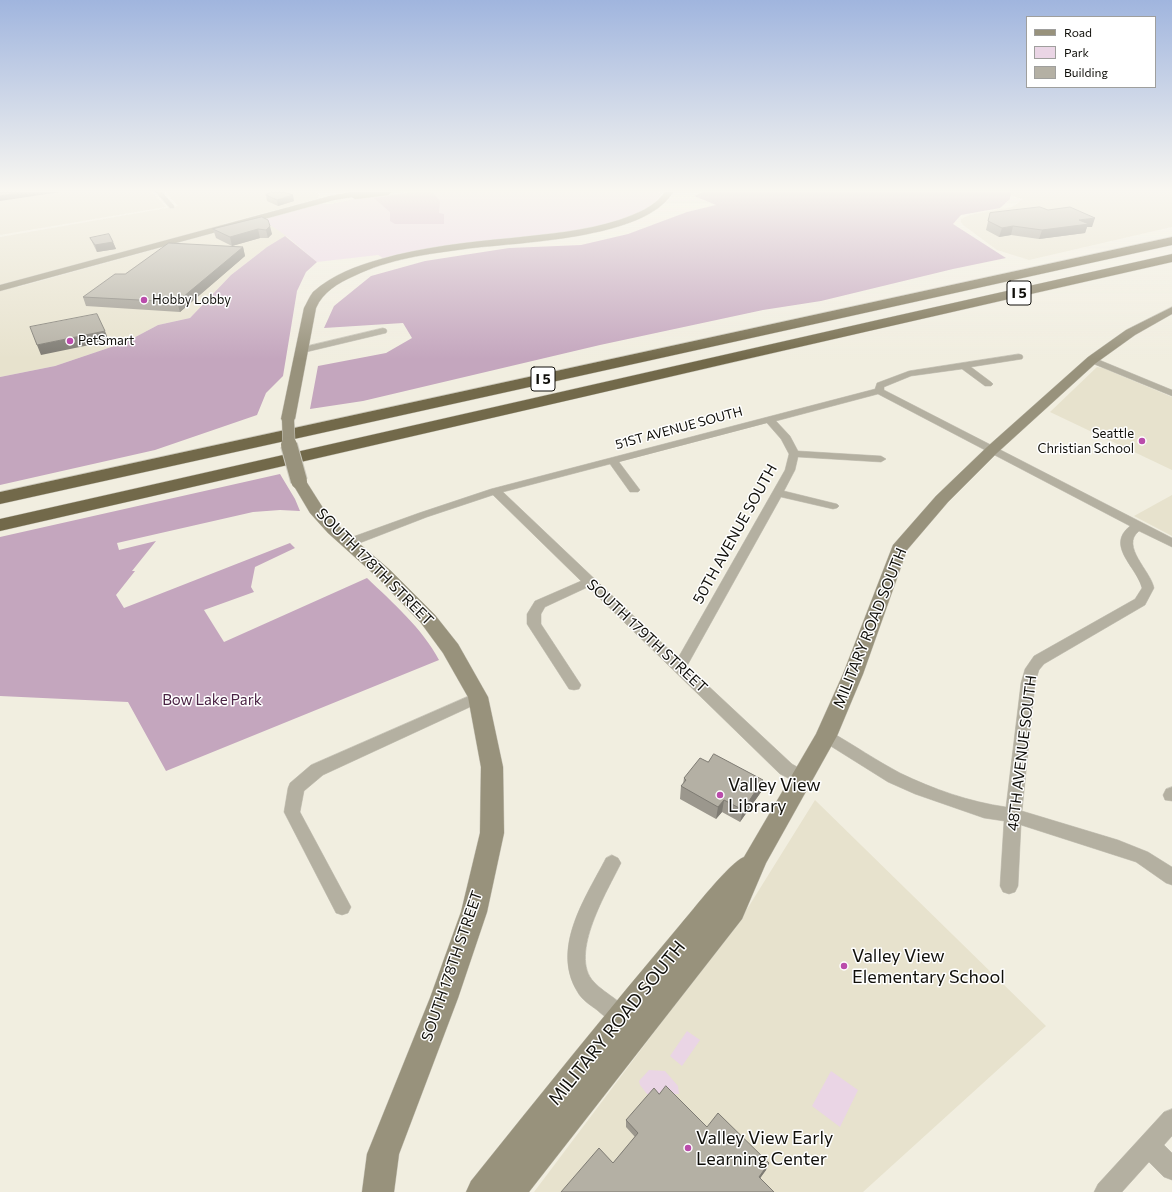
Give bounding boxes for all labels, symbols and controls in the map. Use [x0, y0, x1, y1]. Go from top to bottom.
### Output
legend [1026, 16, 1156, 88]
text: Road [1064, 25, 1092, 39]
text: Park [1064, 45, 1089, 59]
text: Building [1064, 65, 1108, 79]
road number: I 5 [1007, 281, 1031, 305]
place label: Hobby Lobby [152, 292, 231, 308]
marker: Hobby Lobby [139, 295, 149, 305]
place label: PetSmart [78, 333, 134, 349]
marker: PetSmart [65, 336, 75, 346]
road number: I 5 [531, 367, 555, 391]
street label: 51ST AVENUE SOUTH [614, 403, 744, 453]
place label: Seattle Christian School [1037, 426, 1134, 457]
marker: Seattle Christian School [1137, 436, 1147, 446]
street label: 50TH AVENUE SOUTH [689, 461, 781, 607]
street label: SOUTH 178TH STREET [313, 505, 437, 629]
street label: MILITARY ROAD SOUTH [830, 545, 910, 711]
street label: SOUTH 179TH STREET [583, 576, 711, 696]
street label: 48TH AVENUE SOUTH [1004, 674, 1040, 832]
park label: Bow Lake Park [162, 691, 262, 709]
place label: Valley View Library [728, 774, 821, 816]
marker: Valley View Library [715, 790, 725, 800]
street label: SOUTH 178TH STREET [418, 888, 486, 1044]
street label: MILITARY ROAD SOUTH [544, 936, 690, 1110]
place label: Valley View Elementary School [852, 945, 1005, 988]
marker: Valley View Elementary School [839, 961, 849, 971]
place label: Valley View Early Learning Center [696, 1127, 833, 1170]
marker: Valley View Early Learning Center [683, 1143, 693, 1153]

